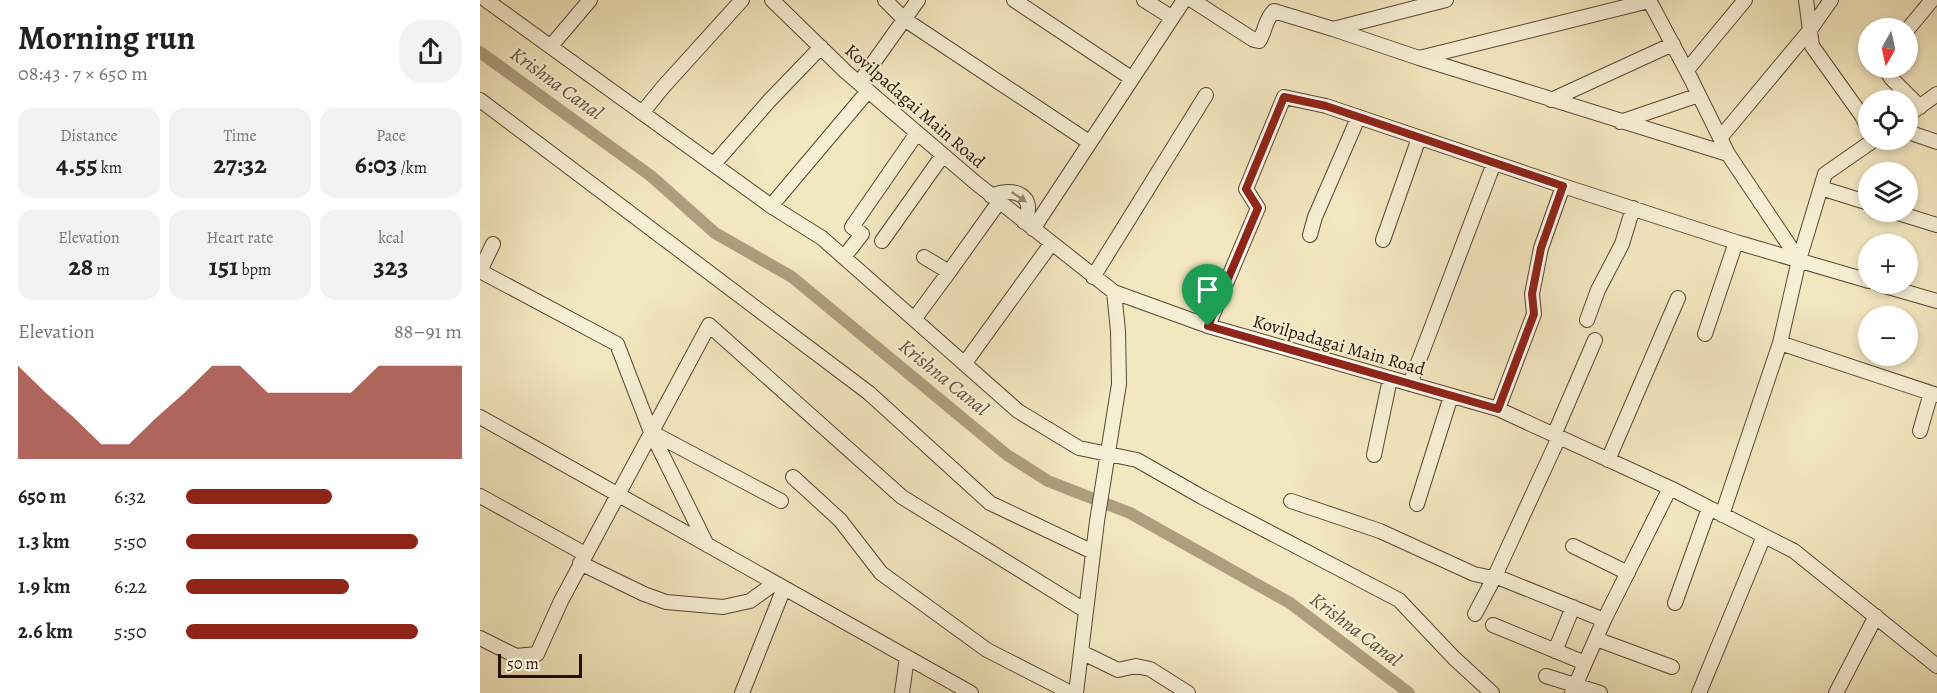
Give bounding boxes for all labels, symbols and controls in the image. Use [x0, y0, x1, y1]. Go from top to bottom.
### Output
text: Morning run [18, 15, 195, 60]
north arrow [1858, 18, 1918, 78]
map controls [1858, 18, 1918, 366]
button: share [399, 20, 462, 83]
street label: Kovilpadagai Main Road [840, 39, 990, 174]
water label: Krishna Canal [505, 41, 608, 126]
text: 08:43 · 7 × 650 m [18, 60, 148, 87]
button: locate [1858, 90, 1918, 150]
text: Distance [60, 125, 118, 147]
text: Time [223, 125, 257, 147]
text: Pace [376, 125, 406, 147]
text: 4.55 [56, 147, 98, 182]
text: 27:32 [213, 147, 267, 182]
text: 6:03 [355, 147, 397, 182]
text: km [98, 157, 122, 179]
text: /km [397, 157, 427, 179]
button: layers [1858, 162, 1918, 222]
one-way arrow [1011, 191, 1028, 202]
text: Elevation [58, 227, 120, 249]
text: Heart rate [207, 227, 273, 249]
text: kcal [378, 227, 404, 249]
button: + [1858, 234, 1918, 294]
text: 28 [68, 249, 93, 284]
text: 151 [209, 249, 238, 284]
text: 323 [374, 249, 408, 284]
text: m [93, 259, 110, 281]
text: bpm [238, 259, 271, 281]
pin [1182, 264, 1233, 326]
icon: arrive [1191, 273, 1224, 306]
button: − [1858, 306, 1918, 366]
street label: Kovilpadagai Main Road [1250, 309, 1428, 381]
text: Elevation [18, 318, 95, 345]
text: 88–91 m [394, 318, 462, 345]
water label: Krishna Canal [893, 333, 994, 422]
text: 650 m [18, 483, 66, 510]
text: 6:32 [114, 483, 146, 510]
text: 1.3 km [18, 528, 70, 555]
text: 5:50 [114, 528, 147, 555]
text: 1.9 km [18, 573, 71, 600]
text: 6:22 [114, 573, 147, 600]
water label: Krishna Canal [1304, 586, 1407, 673]
text: 2.6 km [18, 618, 73, 645]
text: 5:50 [114, 618, 147, 645]
scale bar [498, 651, 582, 678]
text: 50 m [507, 653, 539, 675]

